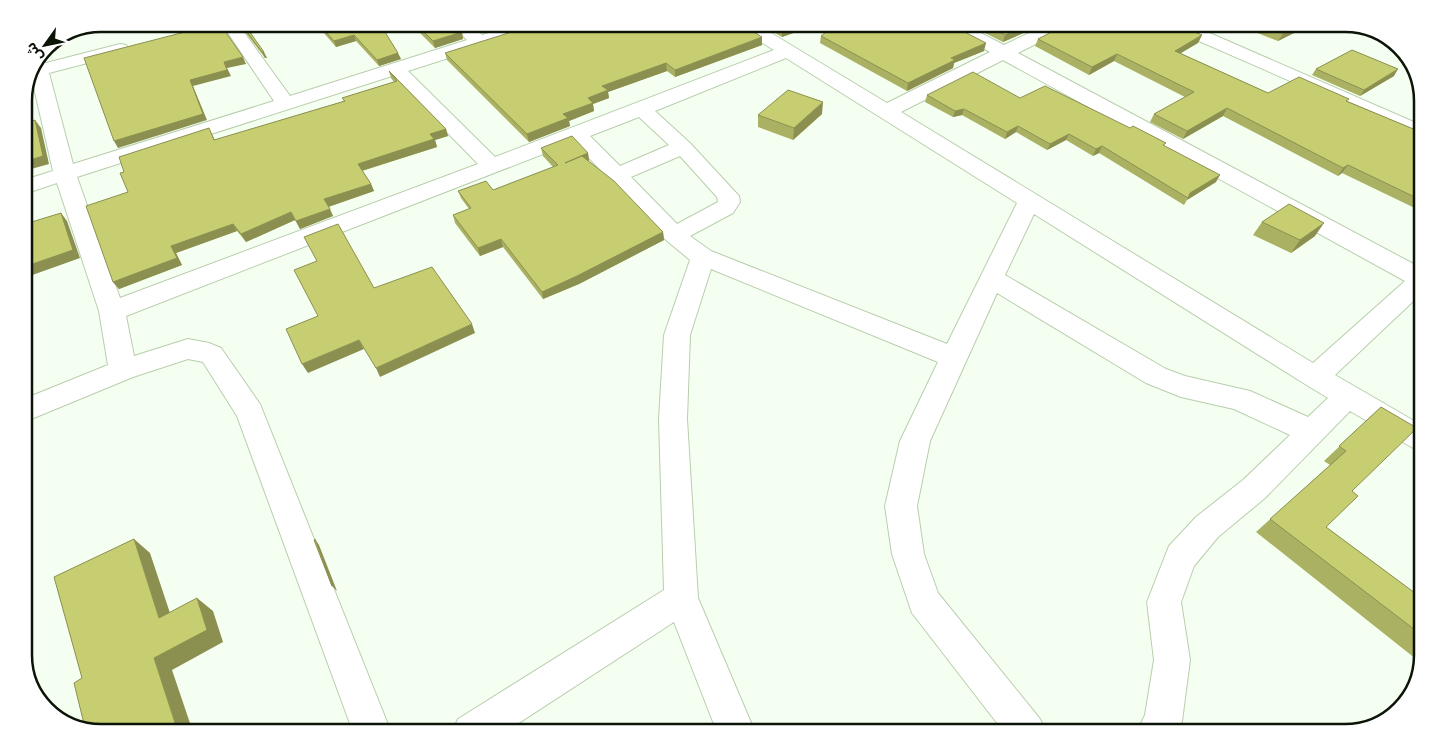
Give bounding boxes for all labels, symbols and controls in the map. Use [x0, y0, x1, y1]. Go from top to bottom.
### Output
north arrow [20, 20, 70, 70]
text: ش [21, 39, 47, 65]

